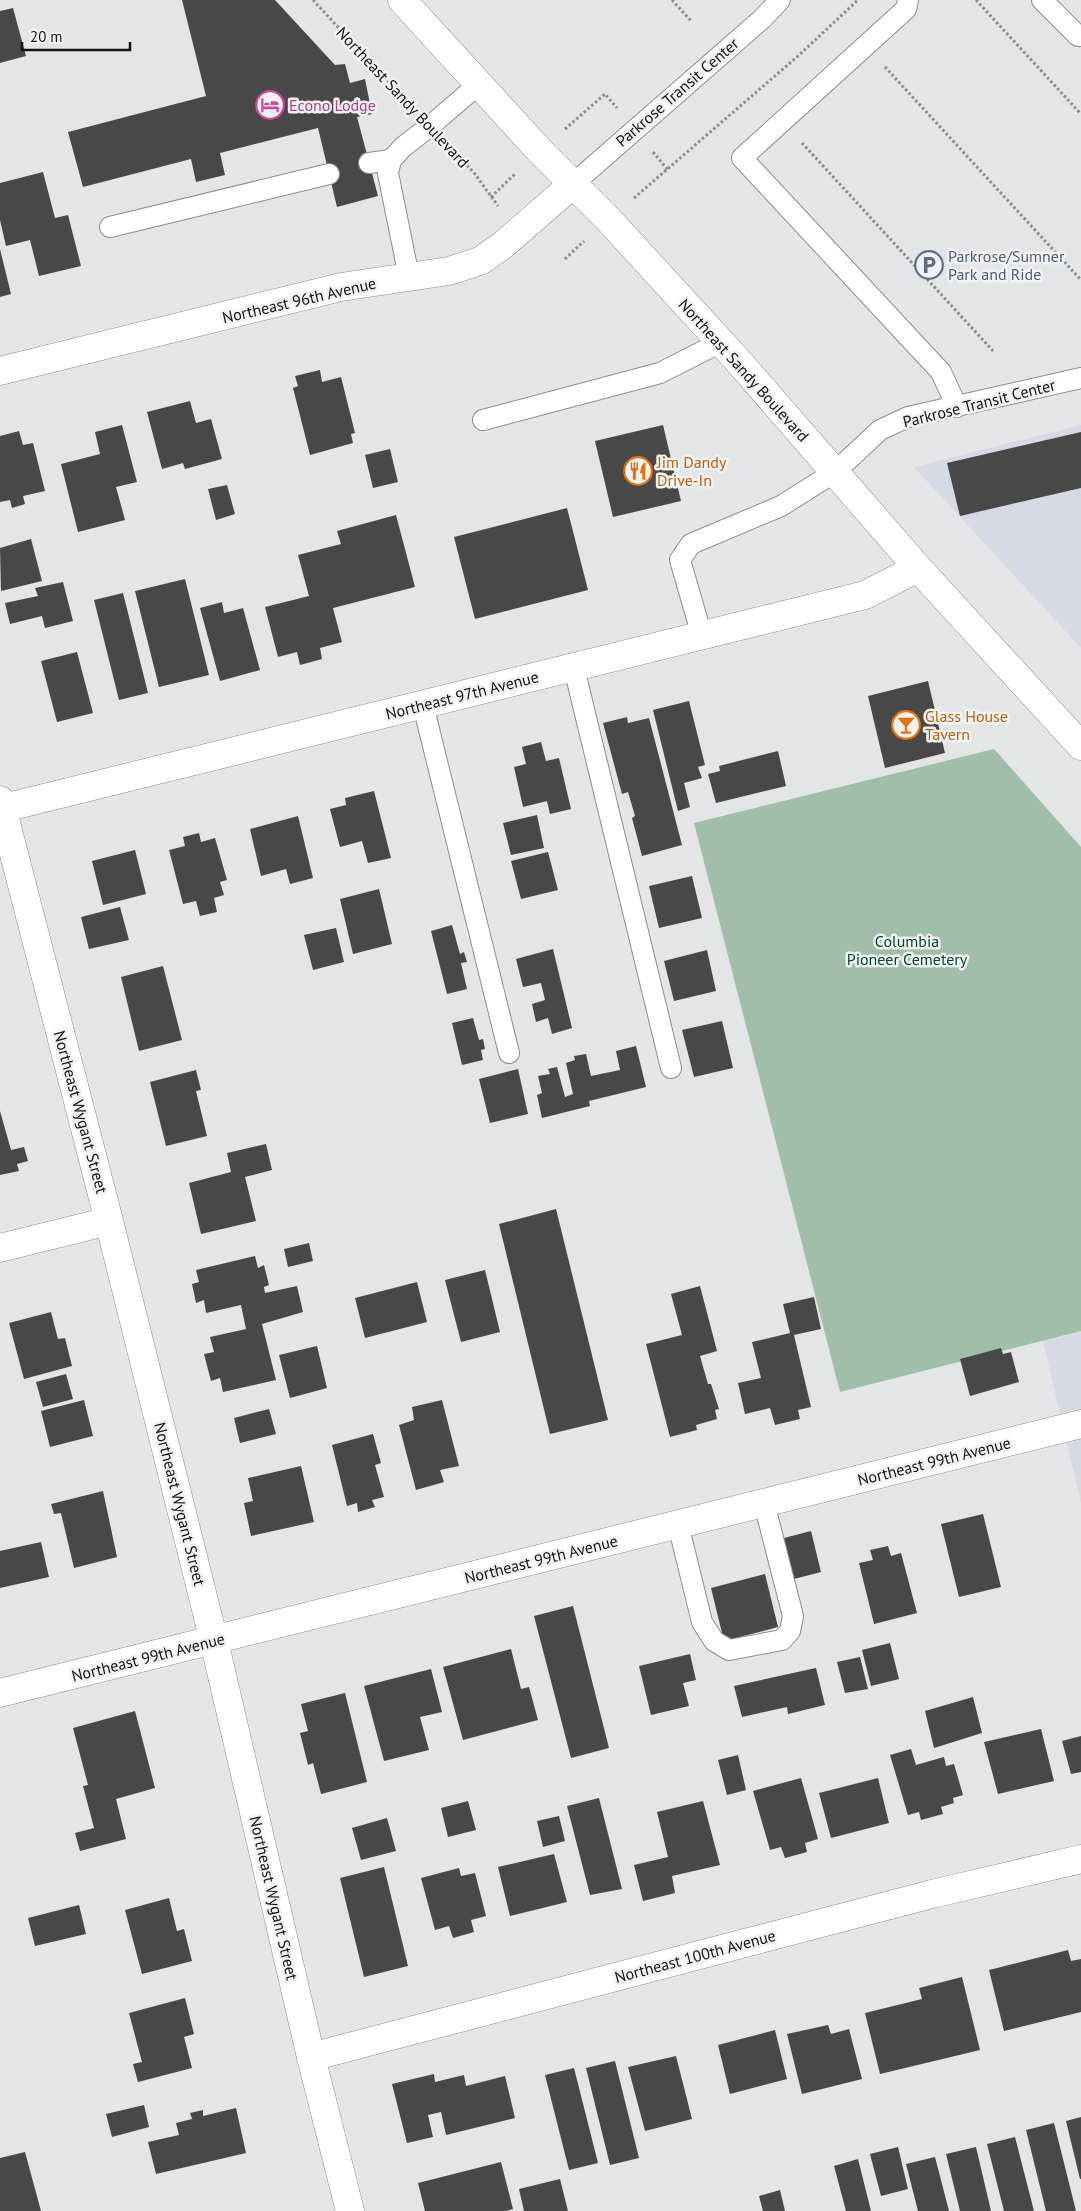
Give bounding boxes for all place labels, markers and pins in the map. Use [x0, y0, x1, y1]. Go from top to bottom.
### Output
hotel icon: Econo Lodge [255, 90, 285, 120]
place label: Econo Lodge [289, 95, 376, 115]
place label: Parkrose/Sumner Park and Ride [948, 246, 1065, 284]
parking icon: Parkrose/Sumner Park and Ride [914, 250, 944, 280]
place label: Jim Dandy Drive-In [656, 452, 727, 490]
restaurant icon: Jim Dandy Drive-In [623, 456, 653, 486]
place label: Glass House Tavern [925, 706, 1008, 744]
bar icon: Glass House Tavern [891, 710, 921, 740]

